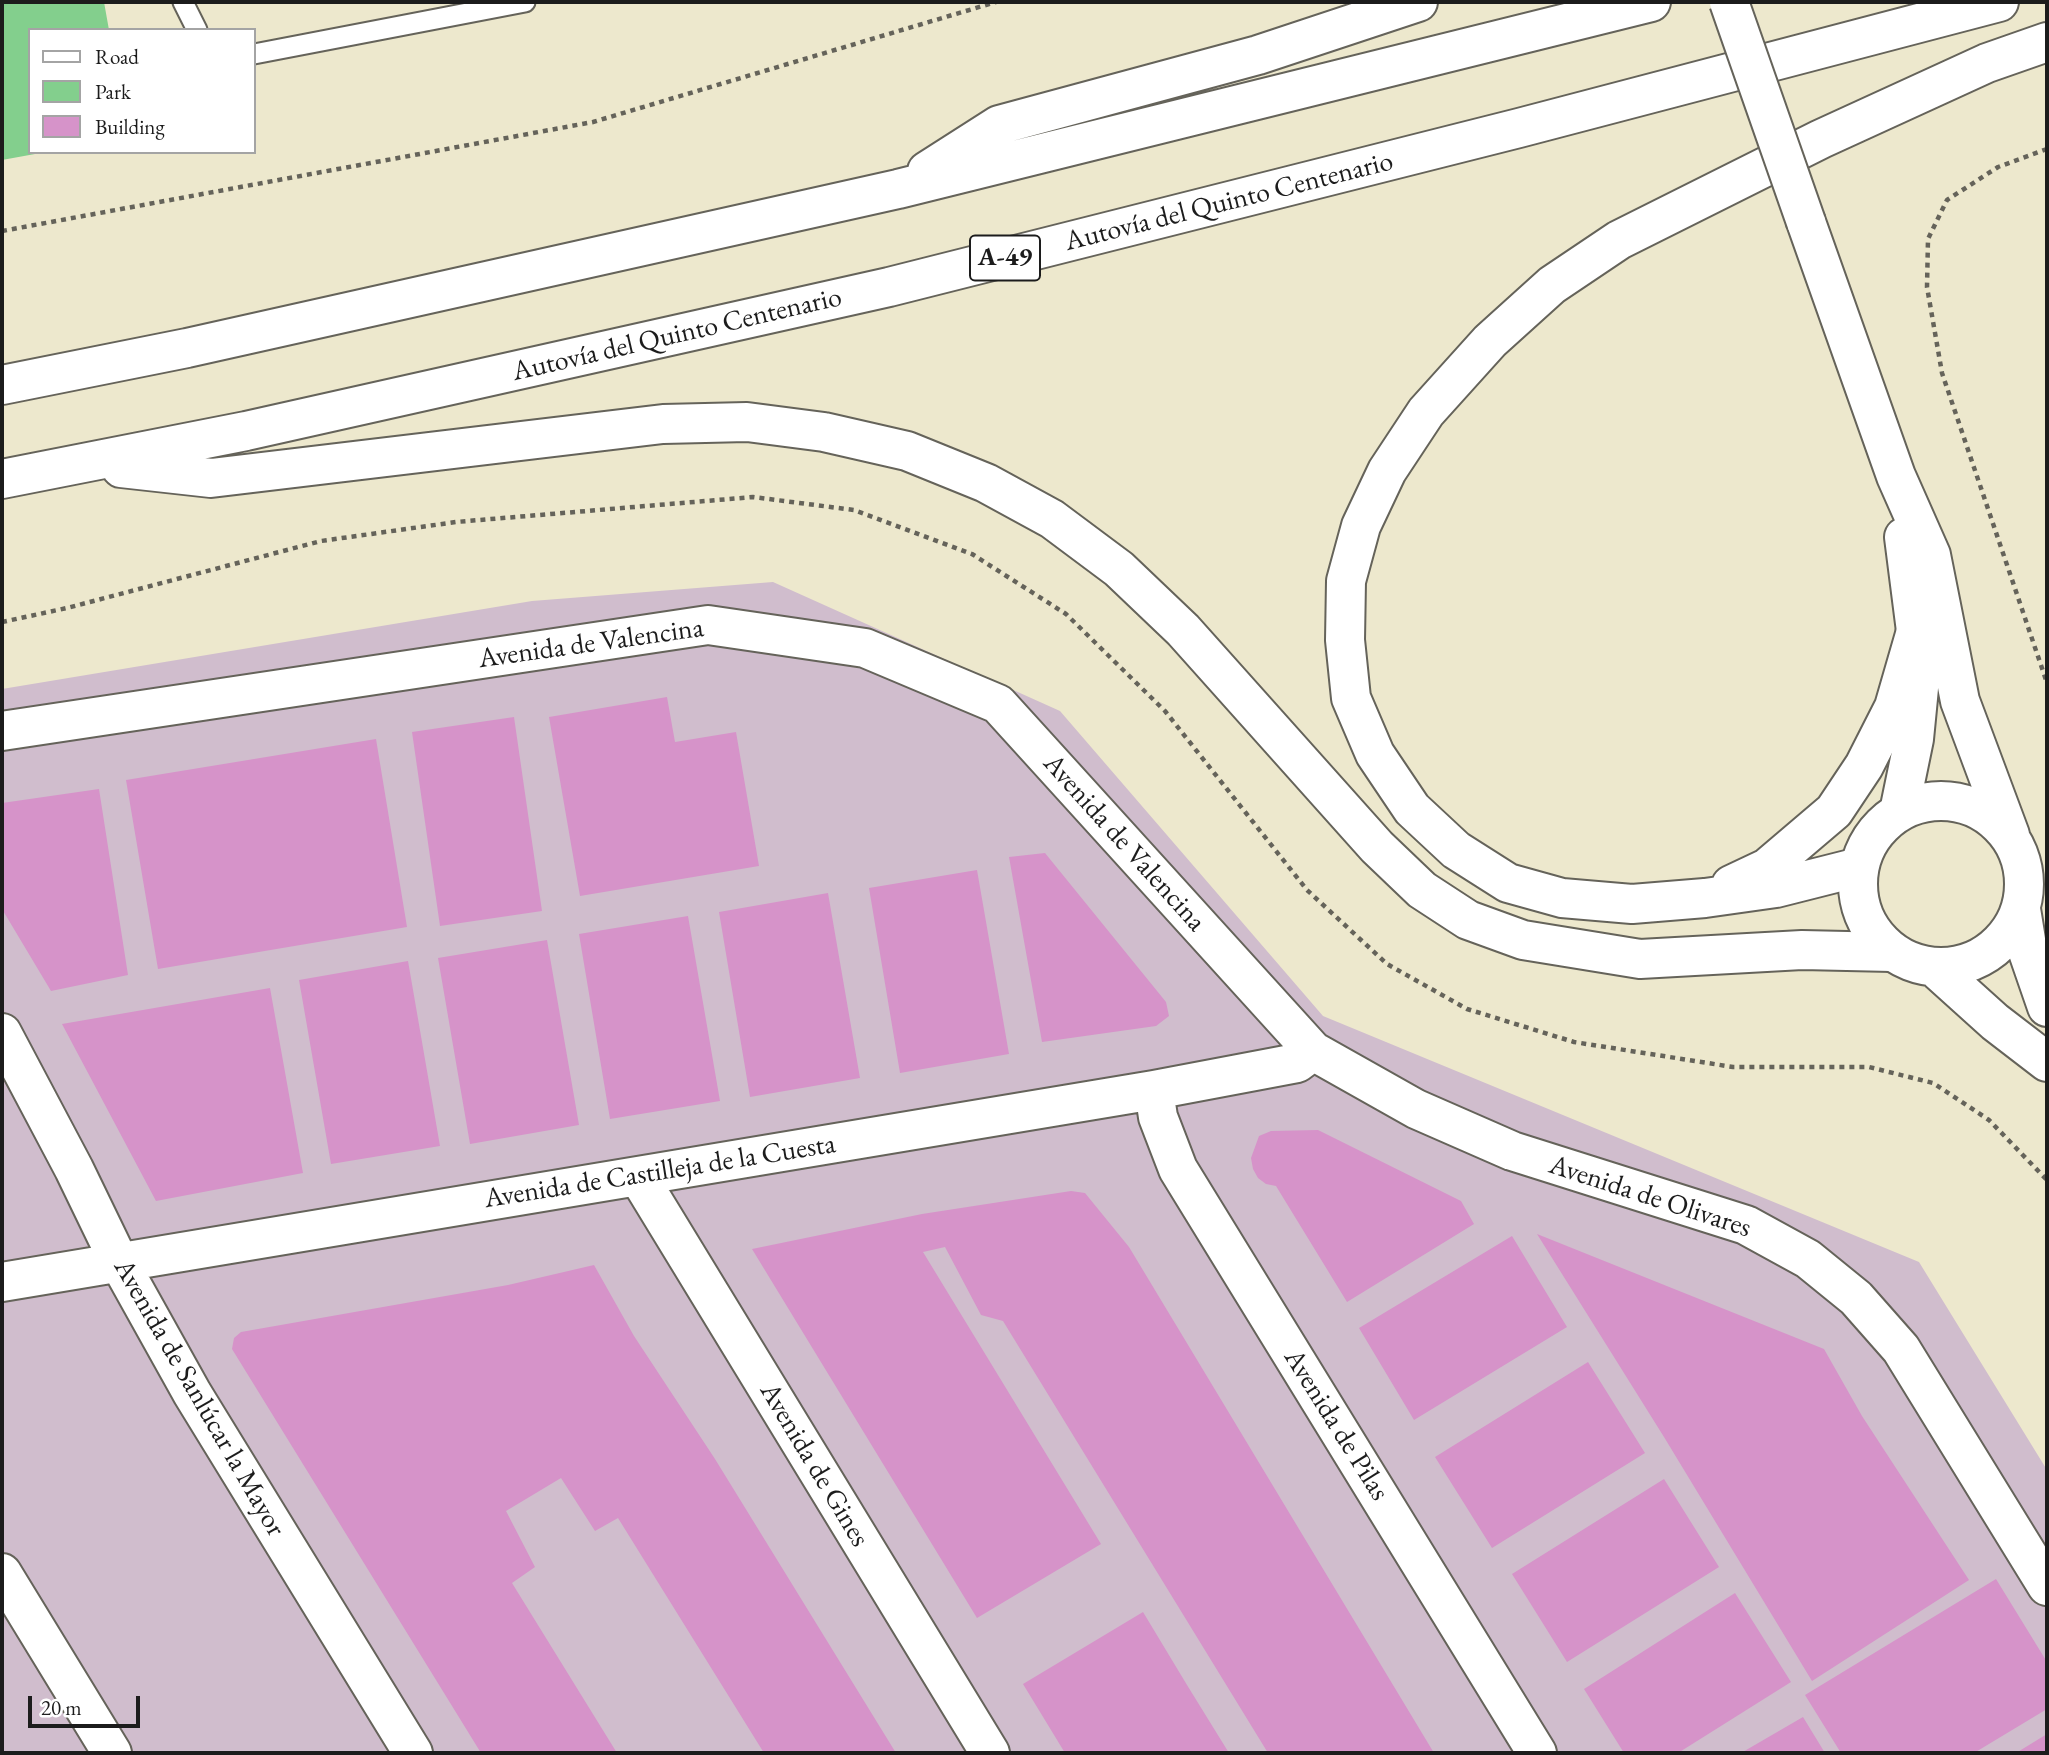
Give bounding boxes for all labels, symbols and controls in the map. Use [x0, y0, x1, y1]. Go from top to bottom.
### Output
legend [28, 28, 256, 154]
text: Road [95, 43, 139, 70]
text: Park [95, 78, 131, 105]
text: Building [95, 113, 165, 140]
street label: Autovía del Quinto Centenario [1061, 145, 1397, 259]
road number: A-49 [970, 235, 1040, 280]
street label: Autovía del Quinto Centenario [509, 281, 845, 389]
street label: Avenida de Valencina [476, 612, 706, 676]
street label: Avenida de Valencina [1036, 747, 1212, 939]
street label: Avenida de Castilleja de la Cuesta [482, 1128, 838, 1216]
street label: Avenida de Olivares [1545, 1149, 1755, 1245]
street label: Avenida de Sanlúcar la Mayor [106, 1253, 292, 1543]
street label: Avenida de Pilas [1276, 1343, 1396, 1507]
street label: Avenida de Gines [752, 1377, 876, 1553]
scale bar [32, 1682, 144, 1726]
text: 20 m [41, 1694, 82, 1721]

